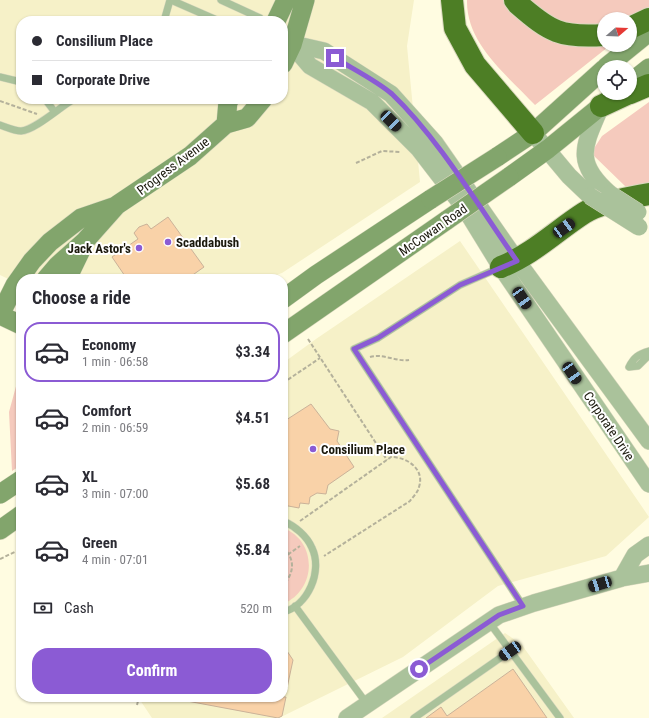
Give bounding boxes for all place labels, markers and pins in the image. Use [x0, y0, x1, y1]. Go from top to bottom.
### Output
place label: Scaddabush [176, 235, 239, 250]
marker: Scaddabush [163, 237, 173, 247]
place label: Jack Astor's [68, 241, 131, 256]
marker: Jack Astor's [134, 243, 144, 253]
place label: Consilium Place [321, 442, 405, 457]
marker: Consilium Place [308, 444, 318, 454]

